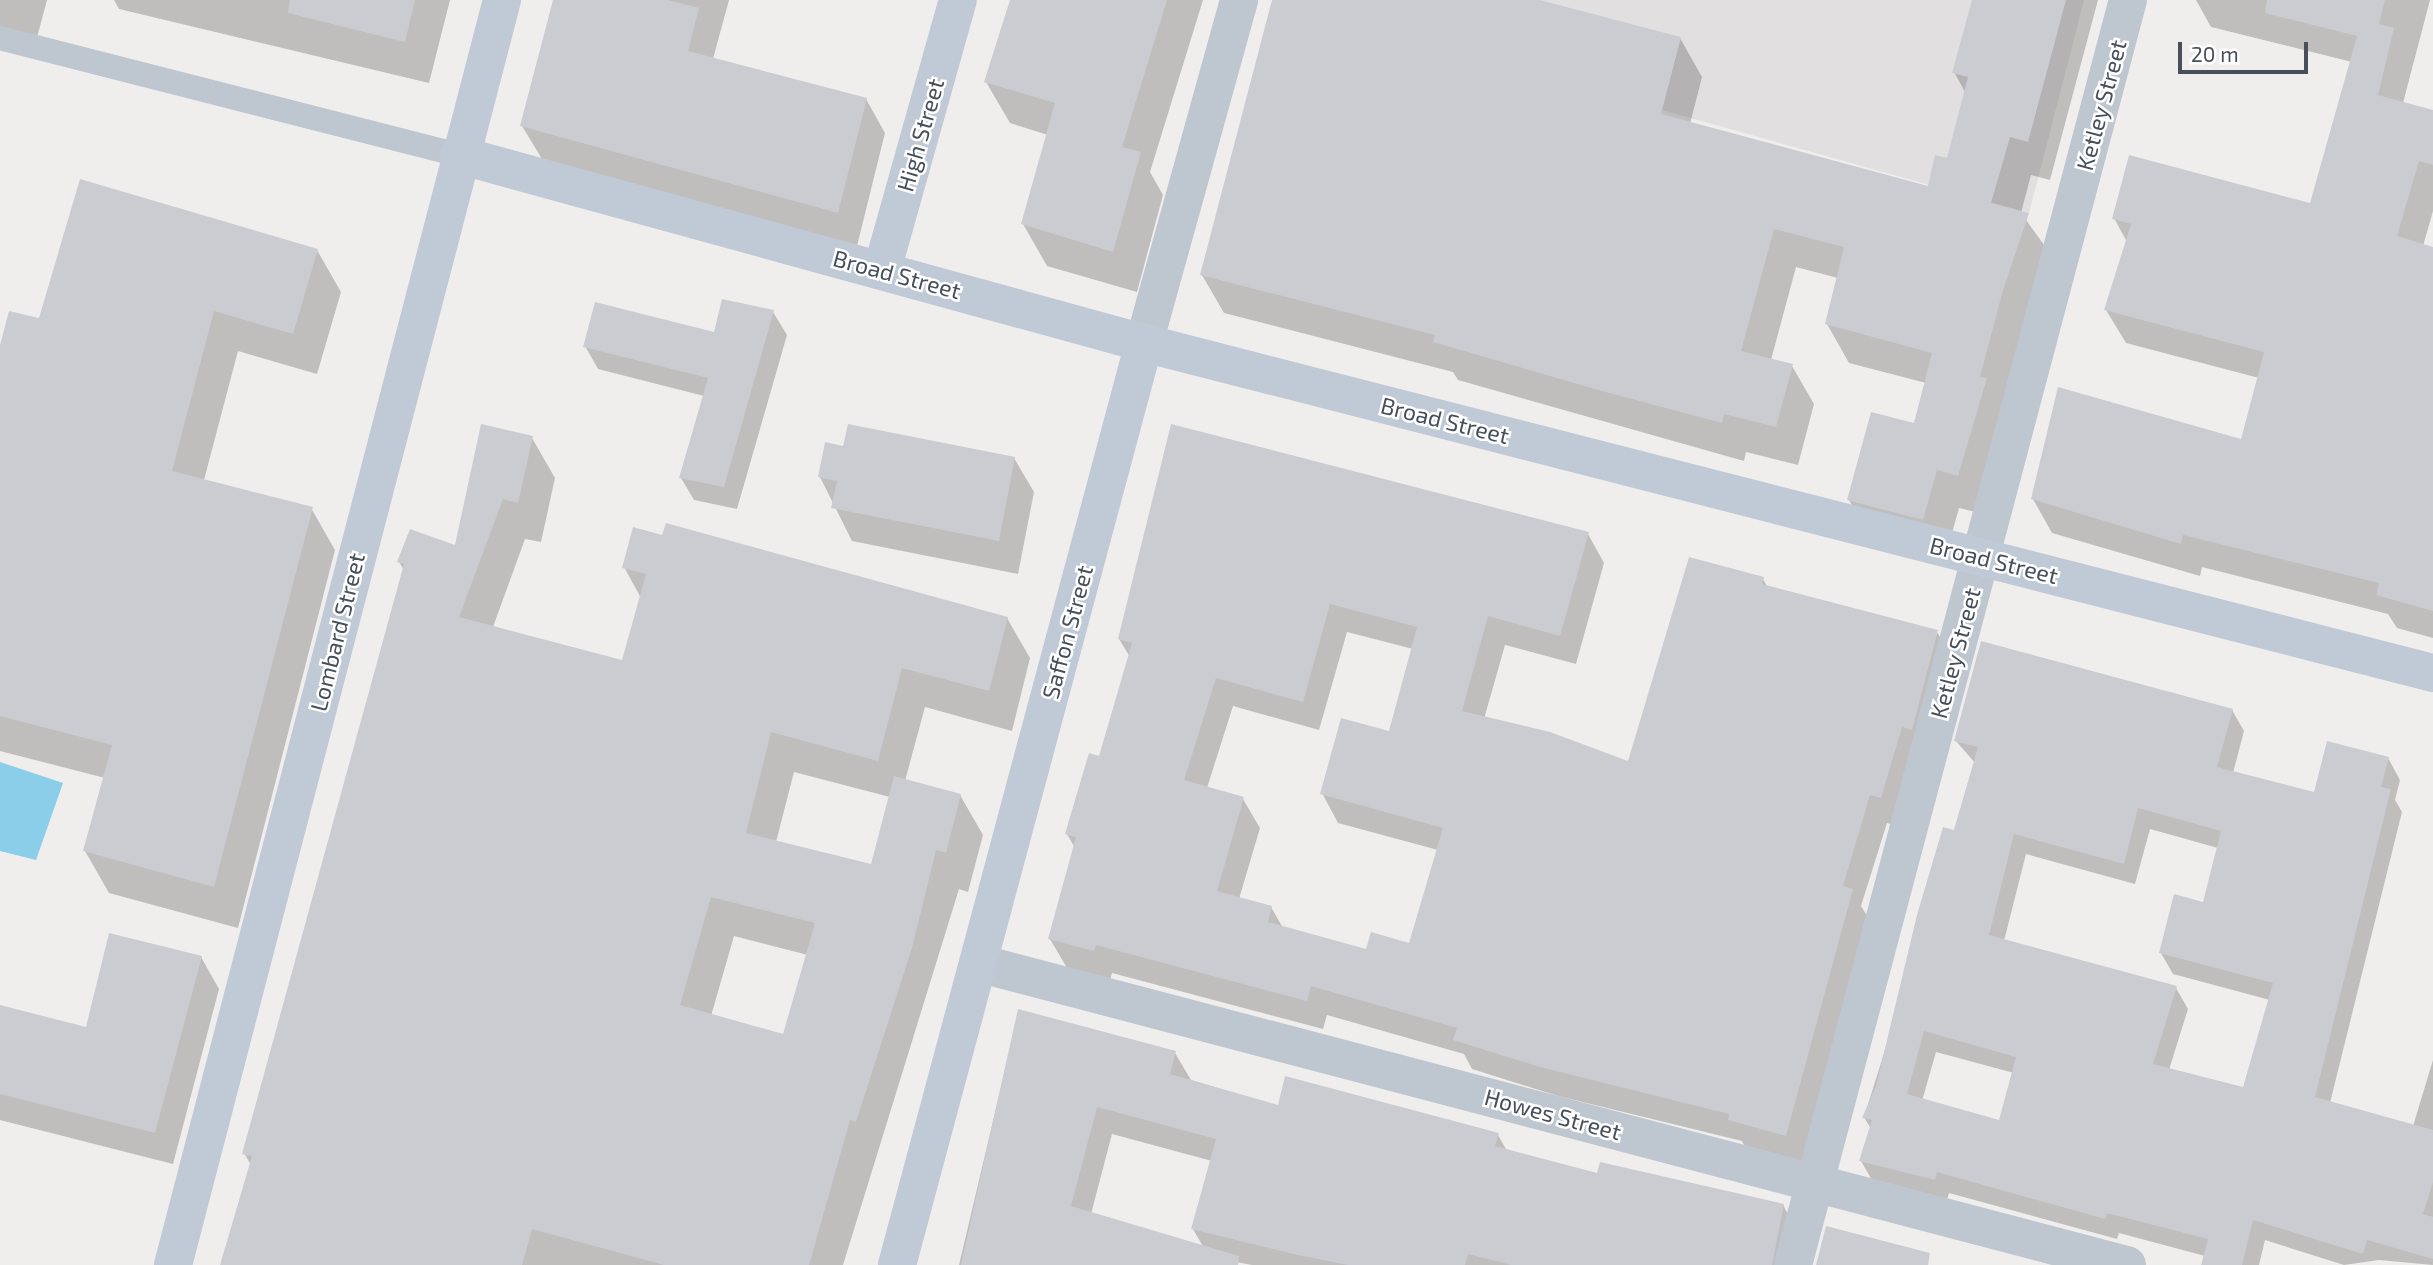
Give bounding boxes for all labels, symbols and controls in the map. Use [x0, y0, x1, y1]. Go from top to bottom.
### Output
scale bar [2181, 28, 2310, 72]
street label: Ketley Street [2070, 36, 2132, 174]
text: 20 m [2191, 41, 2239, 66]
street label: High Street [891, 75, 949, 195]
street label: Broad Street [830, 244, 964, 304]
street label: Broad Street [1378, 391, 1512, 449]
street label: Broad Street [1927, 531, 2061, 589]
street label: Lombard Street [304, 550, 370, 714]
street label: Saffon Street [1036, 562, 1098, 702]
street label: Ketley Street [1924, 584, 1986, 722]
street label: Howes Street [1482, 1083, 1624, 1145]

